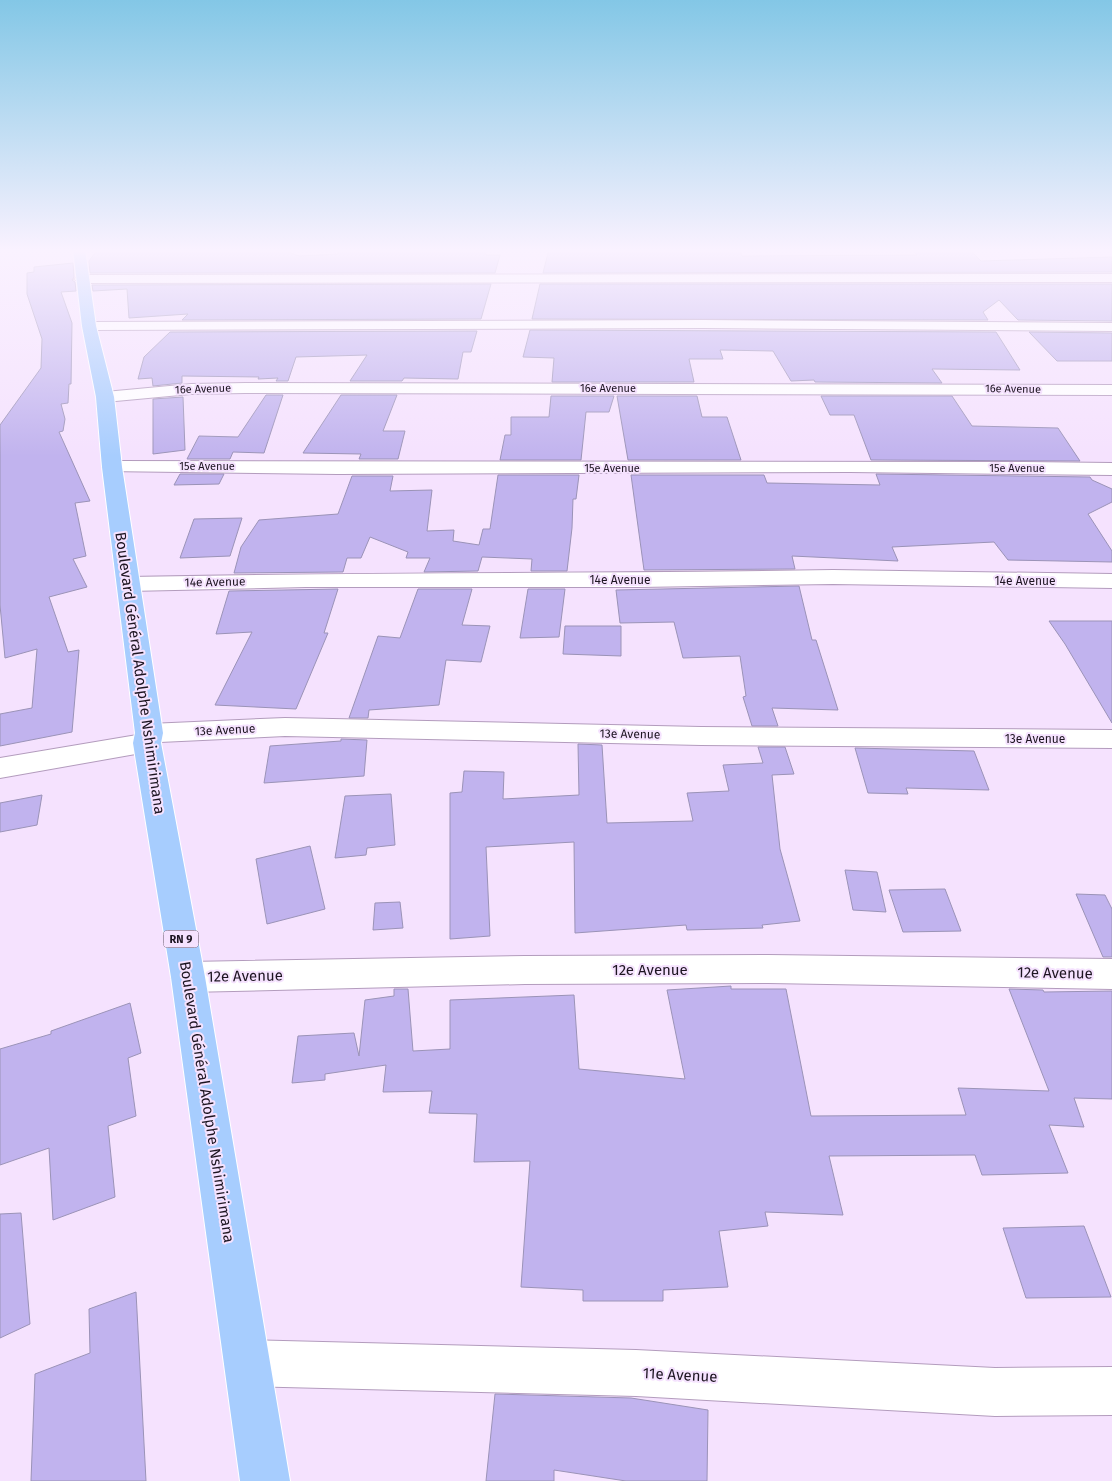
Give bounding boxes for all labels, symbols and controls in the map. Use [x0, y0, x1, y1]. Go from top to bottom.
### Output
street label: 16e Avenue [175, 382, 231, 396]
street label: 16e Avenue [580, 382, 636, 395]
street label: 16e Avenue [985, 382, 1041, 396]
street label: 15e Avenue [179, 460, 235, 473]
street label: 15e Avenue [584, 462, 640, 475]
street label: 15e Avenue [989, 462, 1045, 475]
street label: Boulevard Général Adolphe Nshimirimana [111, 531, 169, 815]
street label: 14e Avenue [589, 573, 651, 587]
street label: 14e Avenue [184, 574, 246, 590]
street label: 14e Avenue [994, 574, 1056, 588]
street label: 13e Avenue [194, 721, 256, 739]
street label: 13e Avenue [600, 726, 660, 742]
street label: 13e Avenue [1005, 732, 1065, 746]
road number: RN 9 [164, 931, 198, 948]
street label: Boulevard Général Adolphe Nshimirimana [176, 960, 238, 1244]
street label: 12e Avenue [612, 961, 688, 979]
street label: 12e Avenue [1017, 963, 1093, 983]
street label: 12e Avenue [207, 966, 283, 986]
street label: 11e Avenue [642, 1364, 718, 1386]

